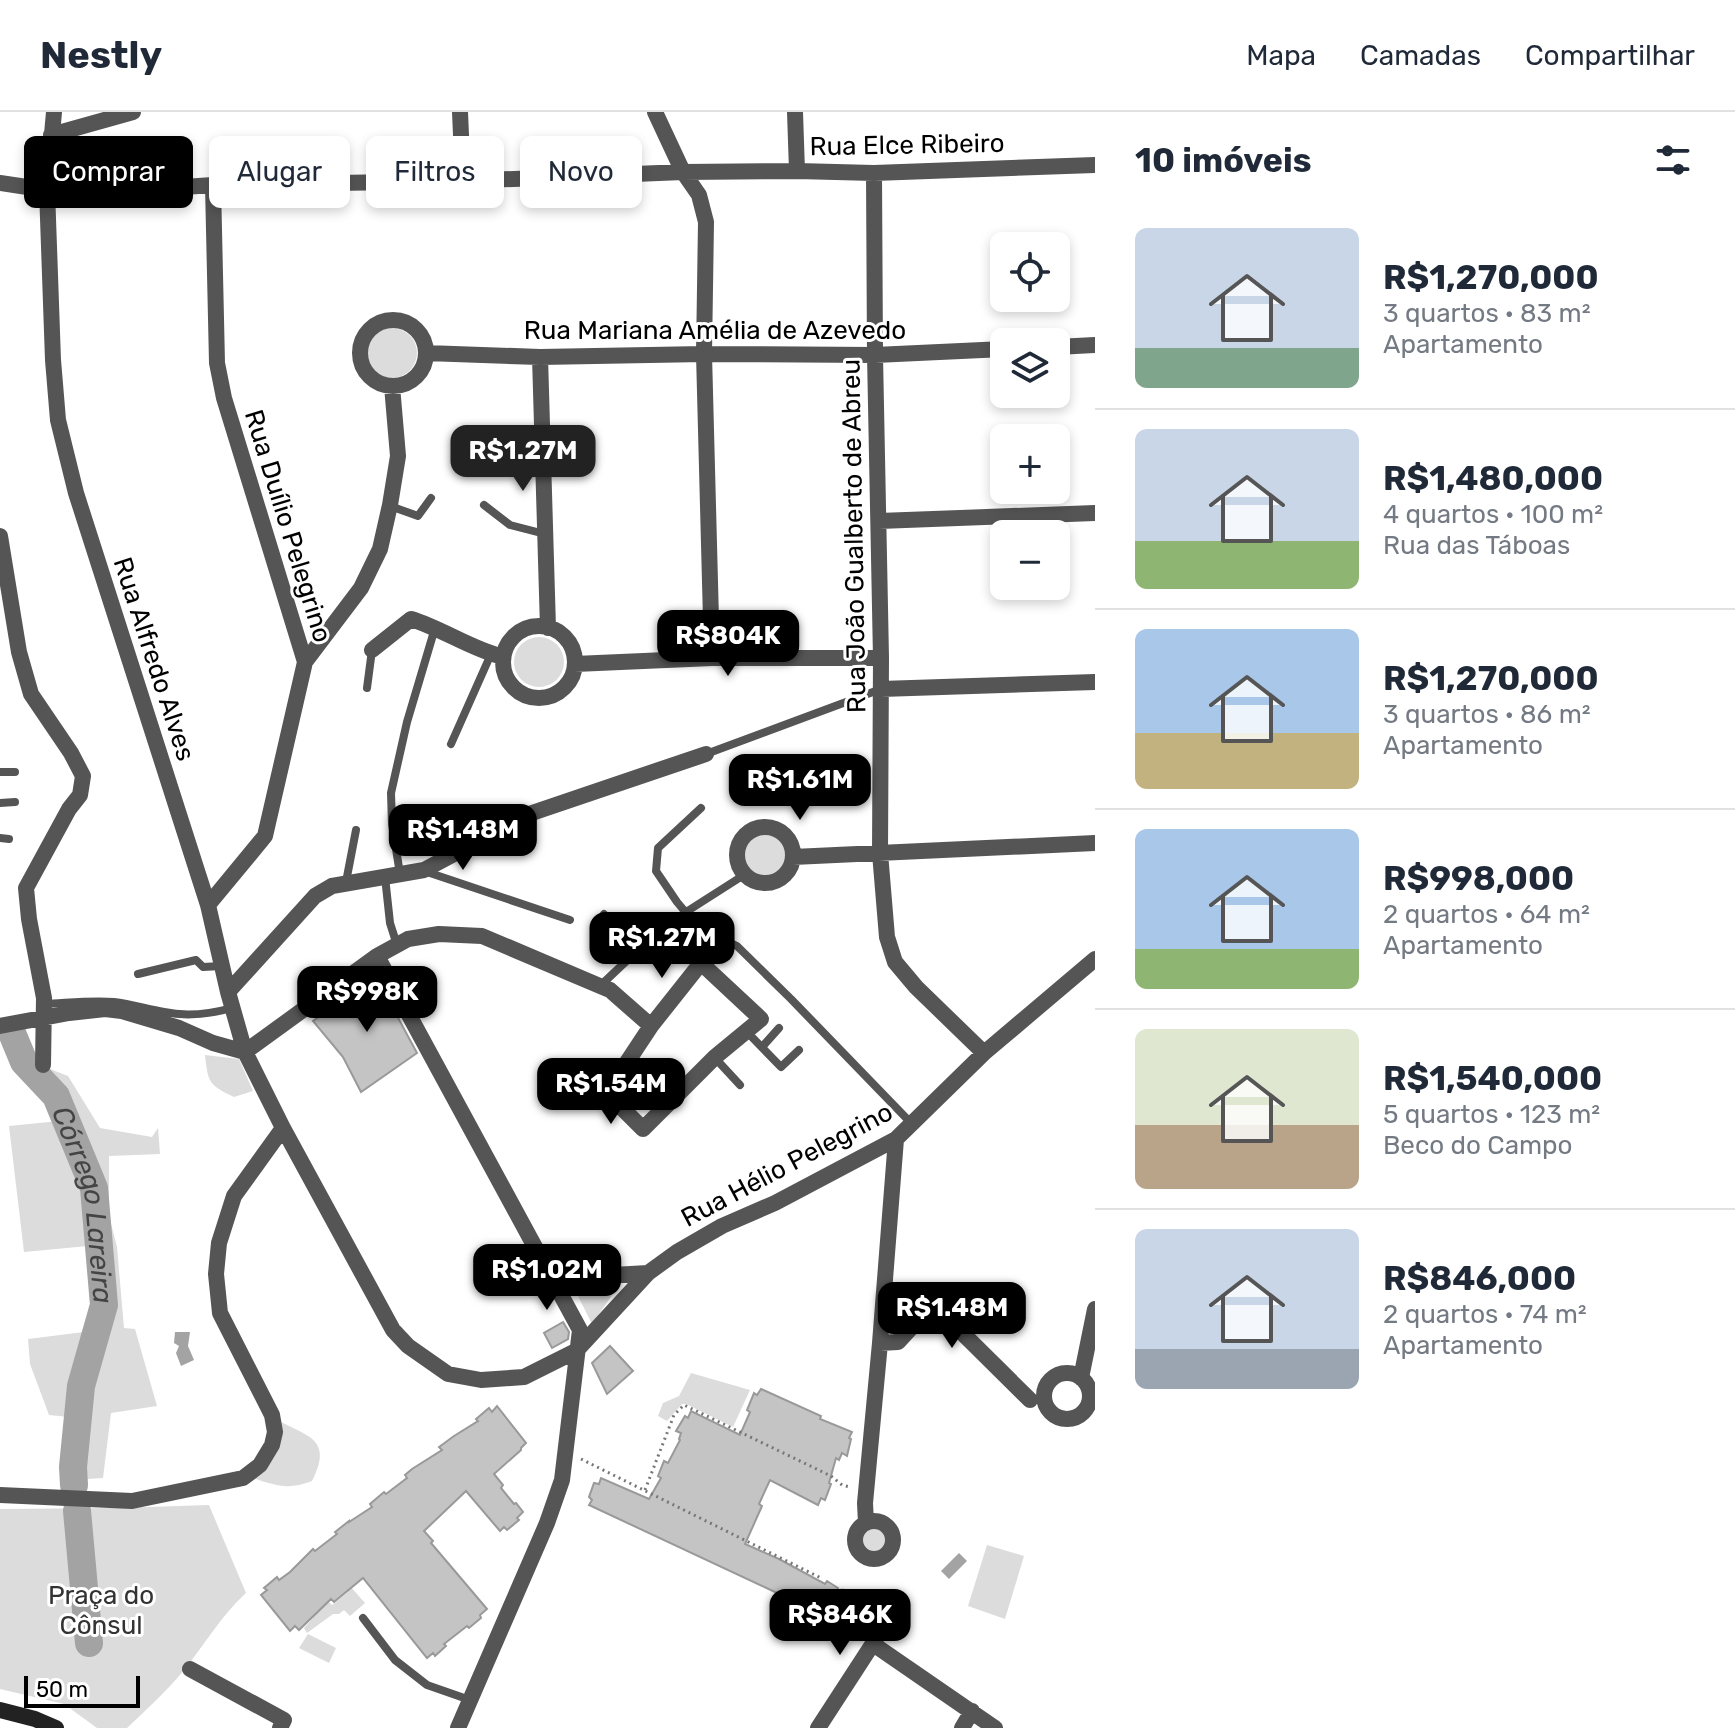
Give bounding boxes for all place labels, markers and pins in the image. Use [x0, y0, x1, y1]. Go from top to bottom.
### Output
pin: R$1.27M [449, 425, 597, 493]
pin: R$804K [663, 610, 793, 678]
pin: R$1.61M [726, 754, 874, 822]
pin: R$1.48M [389, 804, 537, 872]
pin: R$1.27M [588, 912, 736, 980]
pin: R$998K [302, 966, 432, 1034]
pin: R$1.54M [537, 1058, 685, 1126]
pin: R$1.02M [473, 1244, 621, 1312]
pin: R$1.48M [878, 1282, 1026, 1350]
pin: R$846K [775, 1589, 905, 1657]

